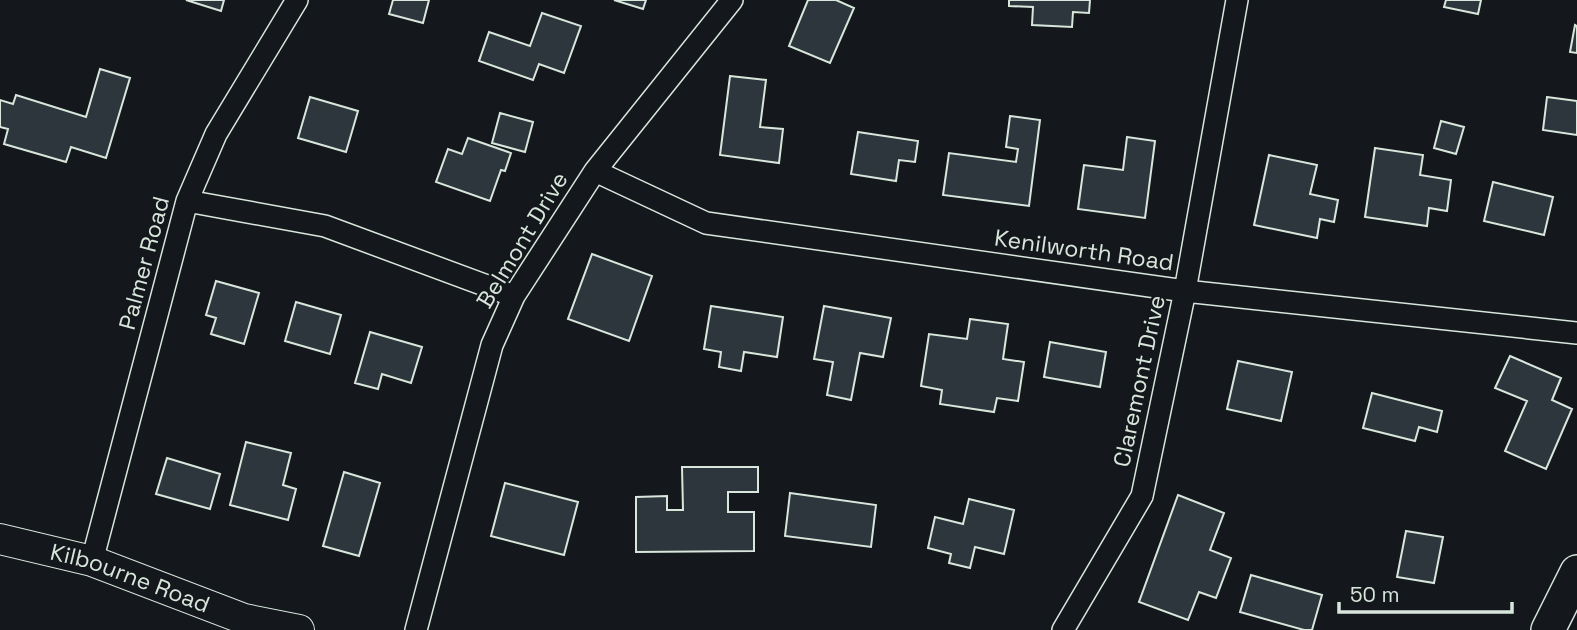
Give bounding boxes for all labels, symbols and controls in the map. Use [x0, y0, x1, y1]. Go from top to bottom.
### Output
street label: Belmont Drive [470, 166, 574, 314]
street label: Palmer Road [112, 193, 176, 333]
street label: Kenilworth Road [992, 223, 1176, 277]
street label: Claremont Drive [1106, 292, 1172, 470]
street label: Kilbourne Road [47, 537, 214, 620]
scale bar [1339, 570, 1512, 614]
text: 50 m [1350, 581, 1400, 608]

